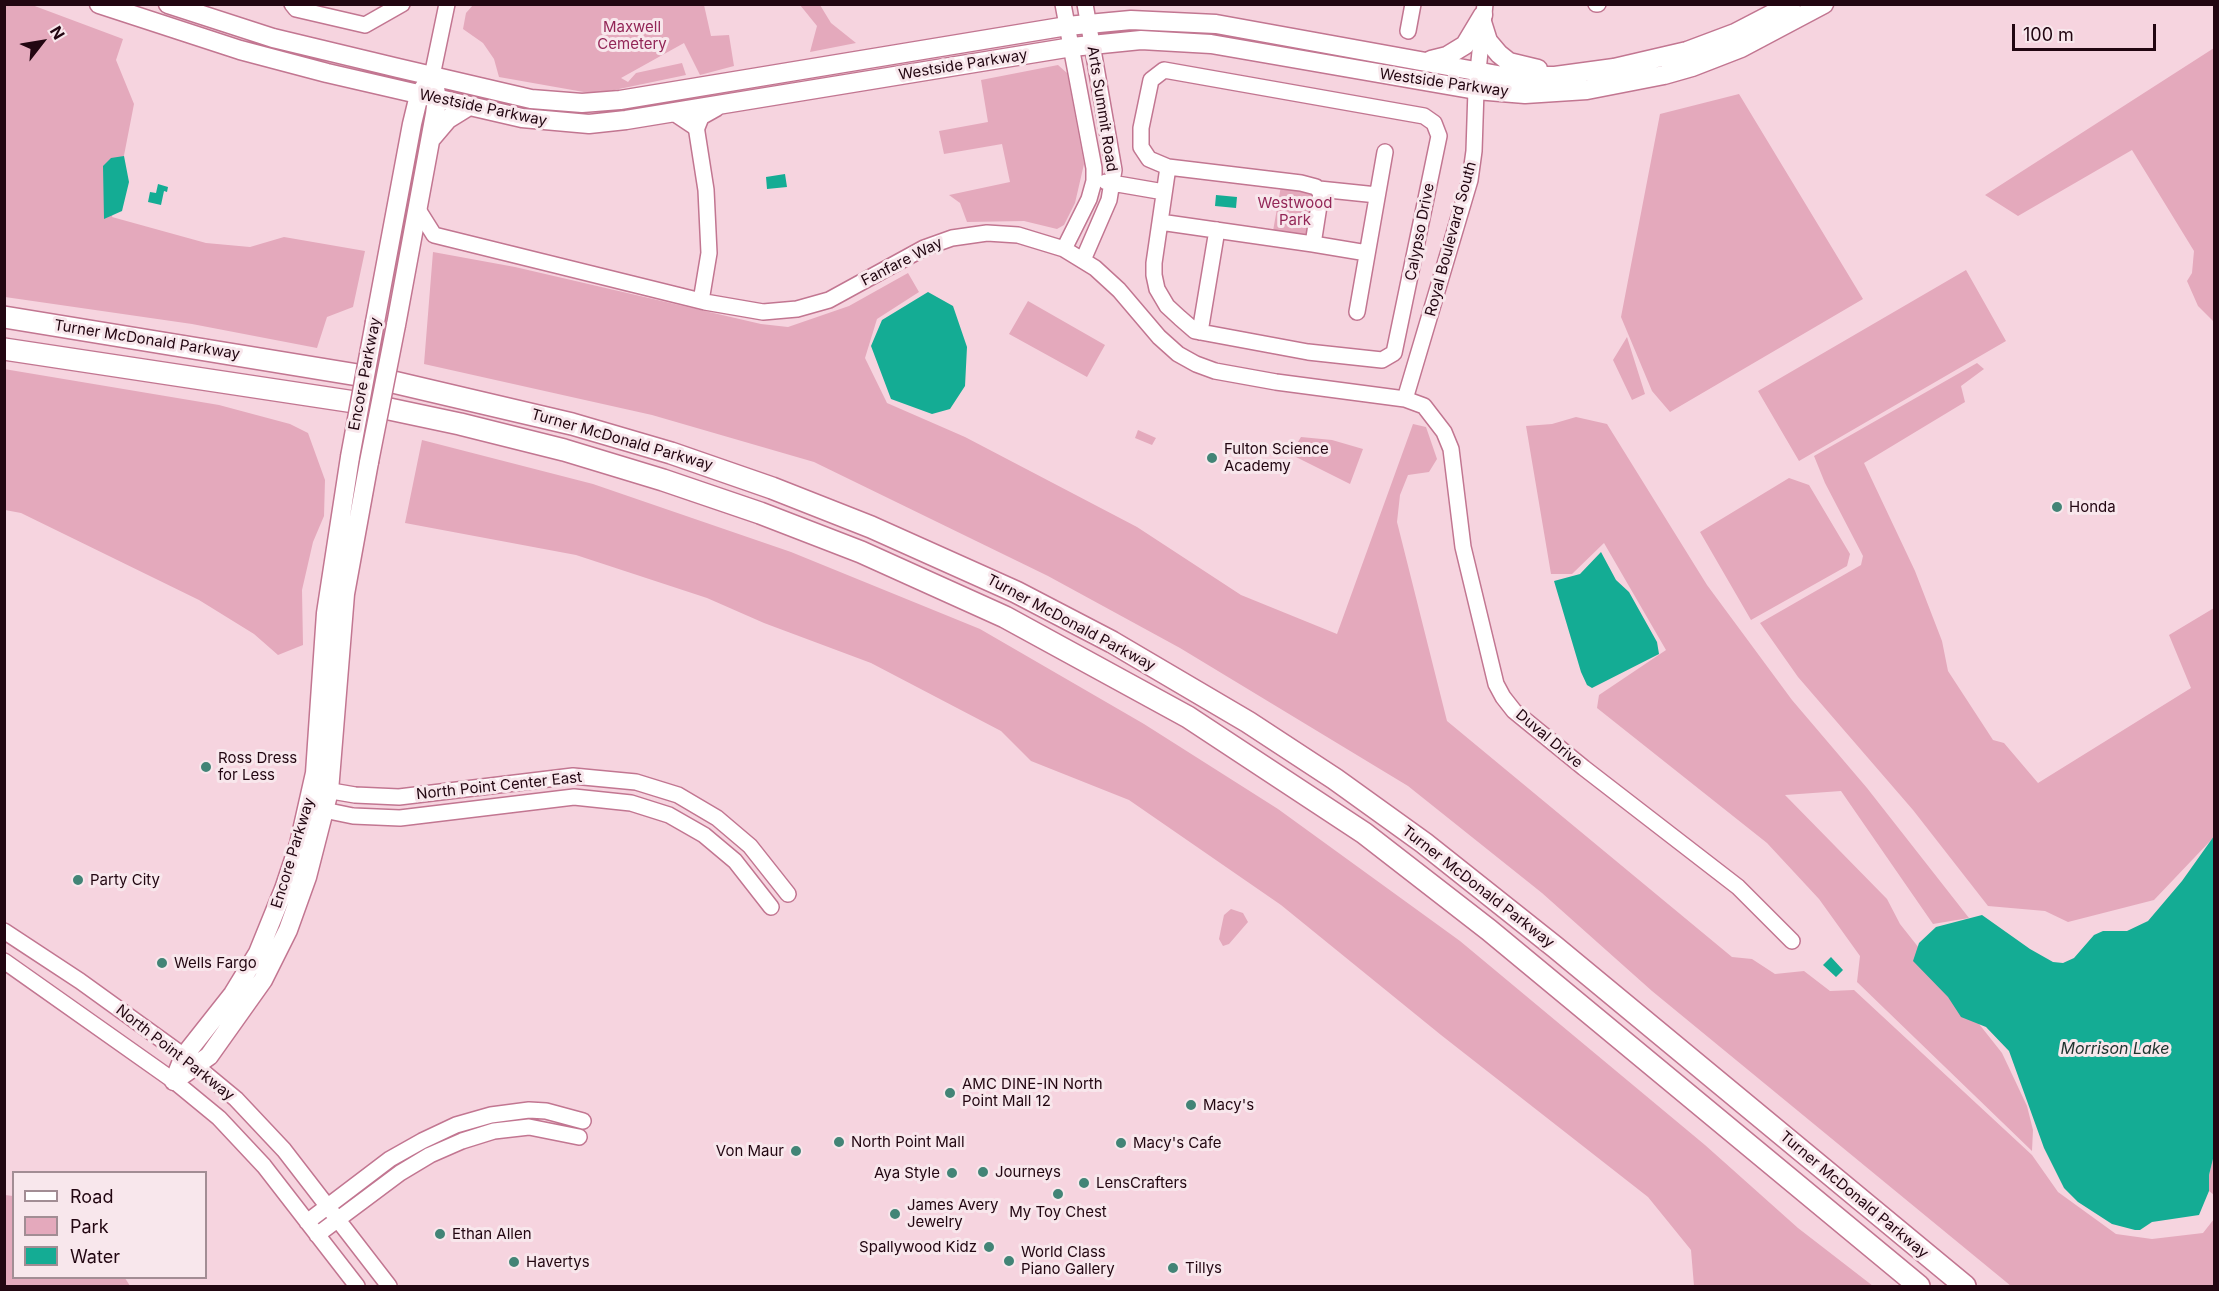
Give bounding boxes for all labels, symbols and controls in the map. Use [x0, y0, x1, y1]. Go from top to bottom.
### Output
north arrow [12, 12, 72, 72]
scale bar [2015, 12, 2159, 50]
park label: Maxwell Cemetery [597, 18, 667, 53]
text: N [46, 22, 69, 43]
text: 100 m [2023, 24, 2074, 45]
street label: Arts Summit Road [1083, 45, 1121, 173]
street label: Westside Parkway [897, 46, 1029, 84]
street label: Westside Parkway [1378, 65, 1510, 101]
street label: Westside Parkway [417, 86, 549, 130]
street label: Royal Boulevard South [1422, 160, 1480, 318]
street label: Calypso Drive [1402, 182, 1438, 282]
park label: Westwood Park [1258, 194, 1332, 229]
street label: Fanfare Way [858, 234, 946, 290]
street label: Turner McDonald Parkway [53, 316, 241, 364]
street label: Encore Parkway [345, 316, 385, 432]
street label: Turner McDonald Parkway [529, 405, 715, 475]
place label: Fulton Science Academy [1224, 440, 1329, 475]
marker: Fulton Science Academy [1205, 451, 1219, 465]
place label: Honda [2069, 498, 2116, 516]
marker: Honda [2050, 500, 2064, 514]
street label: Turner McDonald Parkway [984, 571, 1158, 675]
street label: Duval Drive [1512, 706, 1586, 772]
place label: Ross Dress for Less [218, 749, 297, 784]
marker: Ross Dress for Less [199, 760, 213, 774]
street label: North Point Center East [415, 768, 583, 804]
street label: Encore Parkway [268, 795, 318, 911]
street label: Turner McDonald Parkway [1398, 822, 1558, 952]
place label: Party City [90, 871, 160, 889]
marker: Party City [71, 873, 85, 887]
place label: Wells Fargo [174, 954, 257, 972]
marker: Wells Fargo [155, 956, 169, 970]
street label: North Point Parkway [112, 1001, 238, 1105]
water label: Morrison Lake [2060, 1039, 2170, 1059]
place label: AMC DINE-IN North Point Mall 12 [962, 1075, 1103, 1110]
marker: AMC DINE-IN North Point Mall 12 [943, 1086, 957, 1100]
place label: Macy's [1203, 1096, 1254, 1114]
marker: Macy's [1184, 1098, 1198, 1112]
street label: Turner McDonald Parkway [1776, 1128, 1932, 1262]
place label: North Point Mall [851, 1133, 965, 1151]
place label: Macy's Cafe [1133, 1134, 1222, 1152]
marker: North Point Mall [832, 1135, 846, 1149]
marker: Macy's Cafe [1114, 1136, 1128, 1150]
place label: Von Maur [716, 1142, 784, 1160]
marker: Von Maur [789, 1144, 803, 1158]
place label: Journeys [995, 1163, 1061, 1181]
place label: Aya Style [874, 1164, 940, 1182]
marker: Journeys [976, 1165, 990, 1179]
marker: Aya Style [945, 1166, 959, 1180]
legend [12, 1171, 207, 1279]
place label: LensCrafters [1096, 1174, 1187, 1192]
marker: LensCrafters [1077, 1176, 1091, 1190]
text: Road [70, 1186, 113, 1207]
marker: My Toy Chest [1051, 1187, 1065, 1201]
place label: James Avery Jewelry [907, 1196, 999, 1231]
place label: My Toy Chest [1009, 1203, 1107, 1221]
marker: James Avery Jewelry [888, 1207, 902, 1221]
text: Park [70, 1216, 109, 1237]
place label: Ethan Allen [452, 1225, 532, 1243]
marker: Ethan Allen [433, 1227, 447, 1241]
place label: Spallywood Kidz [859, 1238, 977, 1256]
marker: Spallywood Kidz [982, 1240, 996, 1254]
place label: World Class Piano Gallery [1021, 1243, 1115, 1278]
text: Water [70, 1246, 120, 1267]
place label: Havertys [526, 1253, 590, 1271]
marker: World Class Piano Gallery [1002, 1254, 1016, 1268]
marker: Havertys [507, 1255, 521, 1269]
place label: Tillys [1185, 1259, 1222, 1277]
marker: Tillys [1166, 1261, 1180, 1275]

